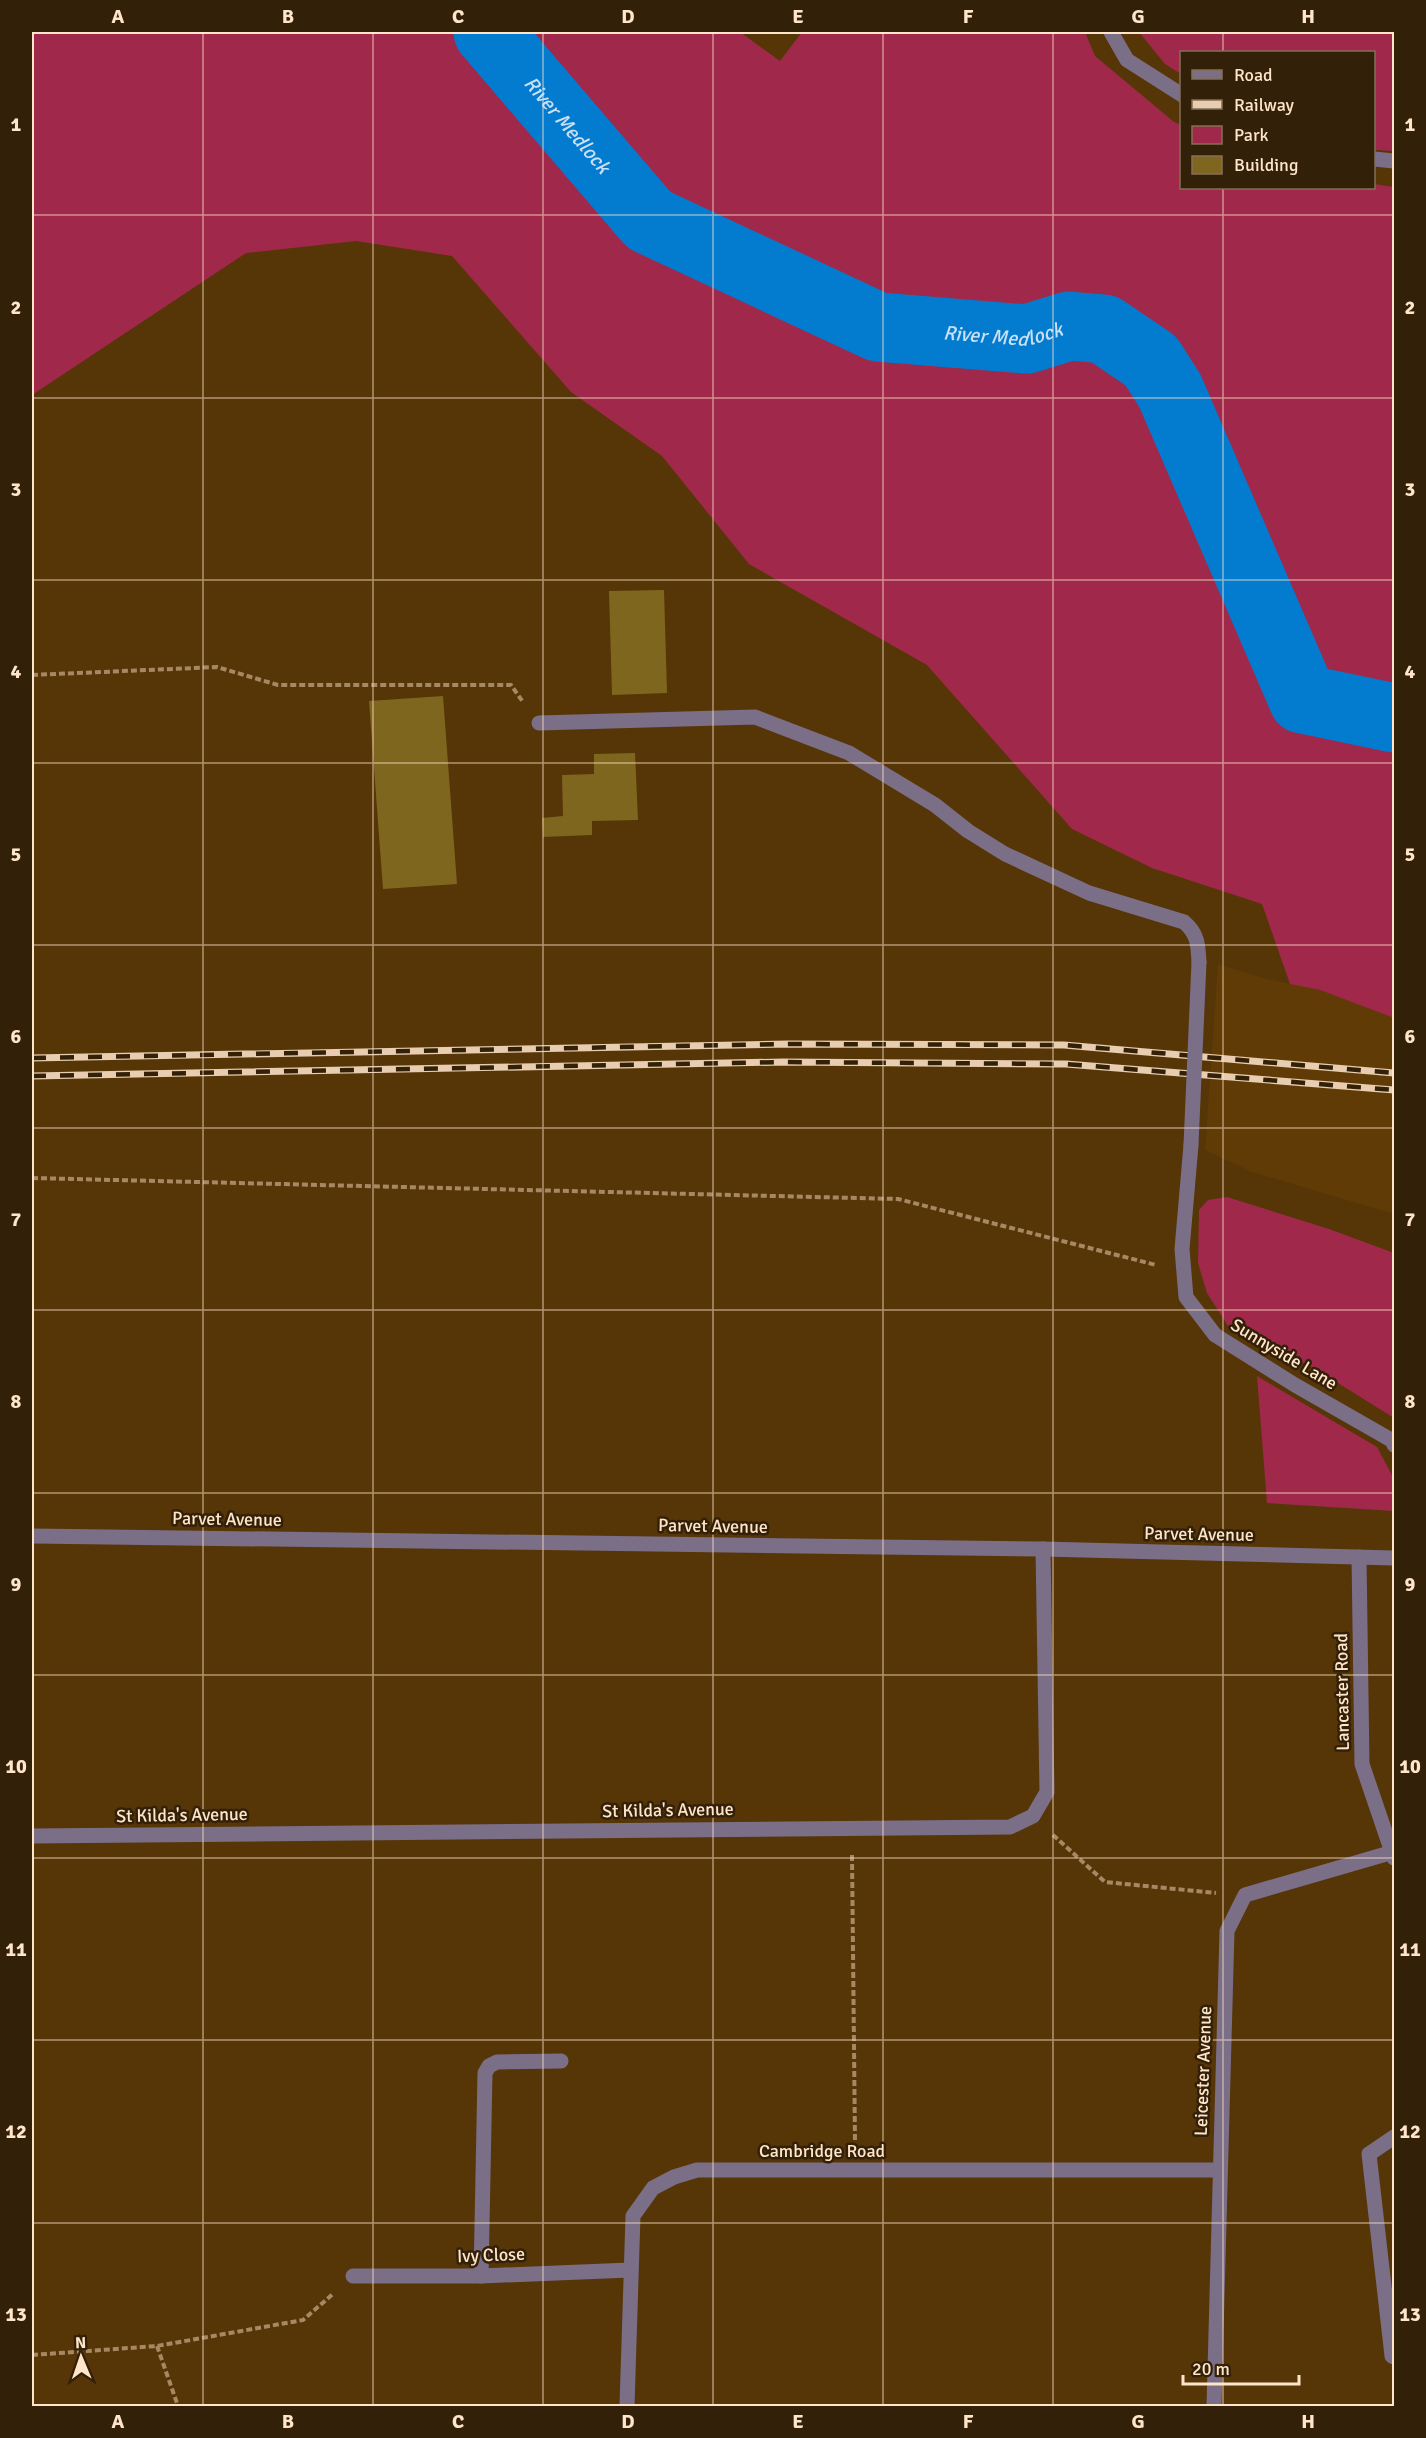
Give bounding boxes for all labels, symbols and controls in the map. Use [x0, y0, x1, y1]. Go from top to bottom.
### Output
text: A [112, 4, 125, 29]
text: B [282, 4, 294, 29]
text: C [452, 4, 464, 29]
text: D [621, 4, 635, 29]
text: E [792, 4, 804, 29]
text: F [963, 4, 974, 29]
text: G [1131, 4, 1145, 29]
text: H [1301, 4, 1315, 29]
legend [1180, 51, 1375, 189]
text: Road [1234, 64, 1273, 86]
water label: River Medlock [519, 71, 617, 180]
text: Railway [1234, 94, 1295, 116]
text: 1 [11, 112, 22, 137]
text: 1 [1405, 112, 1416, 137]
text: Park [1234, 124, 1269, 146]
text: Building [1234, 154, 1298, 176]
text: 2 [11, 295, 21, 320]
text: 2 [1405, 295, 1415, 320]
water label: River Medlock [942, 316, 1067, 352]
text: 3 [11, 477, 21, 502]
text: 3 [1405, 477, 1415, 502]
text: 4 [11, 659, 22, 684]
text: 4 [1405, 659, 1416, 684]
text: 5 [11, 842, 21, 867]
text: 5 [1405, 842, 1415, 867]
text: 6 [11, 1024, 22, 1049]
text: 6 [1405, 1024, 1416, 1049]
text: 7 [11, 1207, 22, 1232]
text: 7 [1405, 1207, 1416, 1232]
street label: Sunnyside Lane [1227, 1314, 1341, 1394]
text: 8 [11, 1389, 22, 1414]
text: 8 [1405, 1389, 1416, 1414]
street label: Parvet Avenue [172, 1507, 282, 1531]
street label: Parvet Avenue [658, 1514, 768, 1538]
street label: Parvet Avenue [1144, 1522, 1254, 1546]
text: 9 [11, 1572, 22, 1597]
text: 9 [1405, 1572, 1416, 1597]
street label: Lancaster Road [1330, 1633, 1354, 1751]
text: 10 [5, 1754, 27, 1779]
text: 10 [1399, 1754, 1421, 1779]
street label: St Kilda's Avenue [602, 1798, 734, 1822]
street label: St Kilda's Avenue [116, 1803, 248, 1827]
text: 11 [5, 1937, 27, 1962]
text: 11 [1399, 1937, 1421, 1962]
street label: Leicester Avenue [1190, 2006, 1216, 2136]
text: 12 [5, 2119, 27, 2144]
text: 12 [1399, 2119, 1421, 2144]
street label: Cambridge Road [759, 2140, 885, 2162]
street label: Ivy Close [457, 2243, 525, 2267]
text: 13 [5, 2302, 27, 2327]
text: 13 [1399, 2302, 1421, 2327]
north arrow [51, 2327, 111, 2387]
text: N [75, 2333, 86, 2353]
scale bar [1183, 2348, 1298, 2386]
text: 20 m [1192, 2358, 1230, 2380]
text: A [112, 2409, 125, 2434]
text: B [282, 2409, 294, 2434]
text: C [452, 2409, 464, 2434]
text: D [621, 2409, 635, 2434]
text: E [792, 2409, 804, 2434]
text: F [963, 2409, 974, 2434]
text: G [1131, 2409, 1145, 2434]
text: H [1301, 2409, 1315, 2434]

